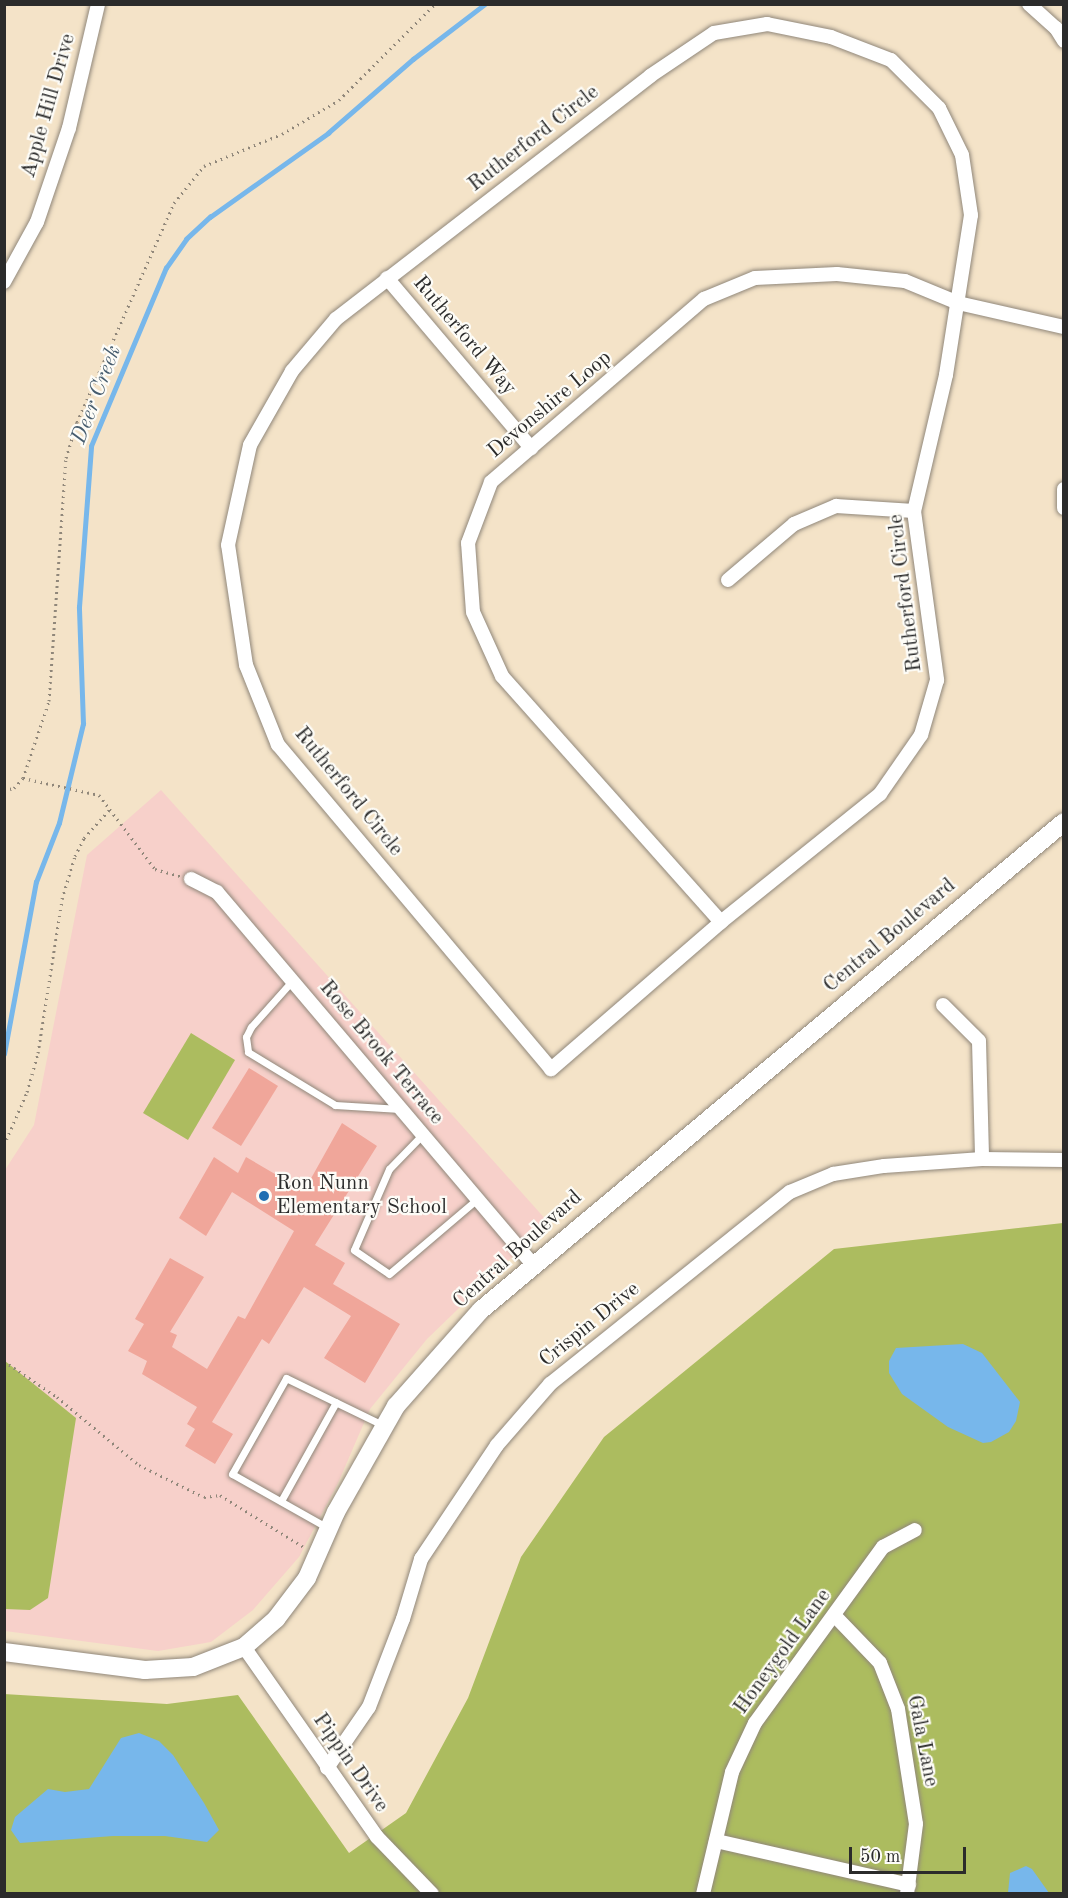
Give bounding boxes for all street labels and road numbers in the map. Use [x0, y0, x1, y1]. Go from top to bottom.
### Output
street label: Apple Hill Drive [16, 31, 82, 181]
street label: Rutherford Circle [464, 80, 604, 198]
street label: Rutherford Way [407, 271, 521, 401]
street label: Devonshire Loop [483, 346, 617, 464]
street label: Rutherford Circle [884, 513, 928, 673]
street label: Rutherford Circle [288, 722, 408, 862]
street label: Central Boulevard [819, 873, 961, 999]
street label: Rose Brook Terrace [313, 976, 449, 1130]
street label: Central Boulevard [448, 1185, 588, 1315]
street label: Crispin Drive [535, 1277, 645, 1373]
street label: Honeygold Lane [729, 1584, 837, 1720]
street label: Gala Lane [901, 1693, 943, 1789]
street label: Pippin Drive [307, 1709, 393, 1817]

